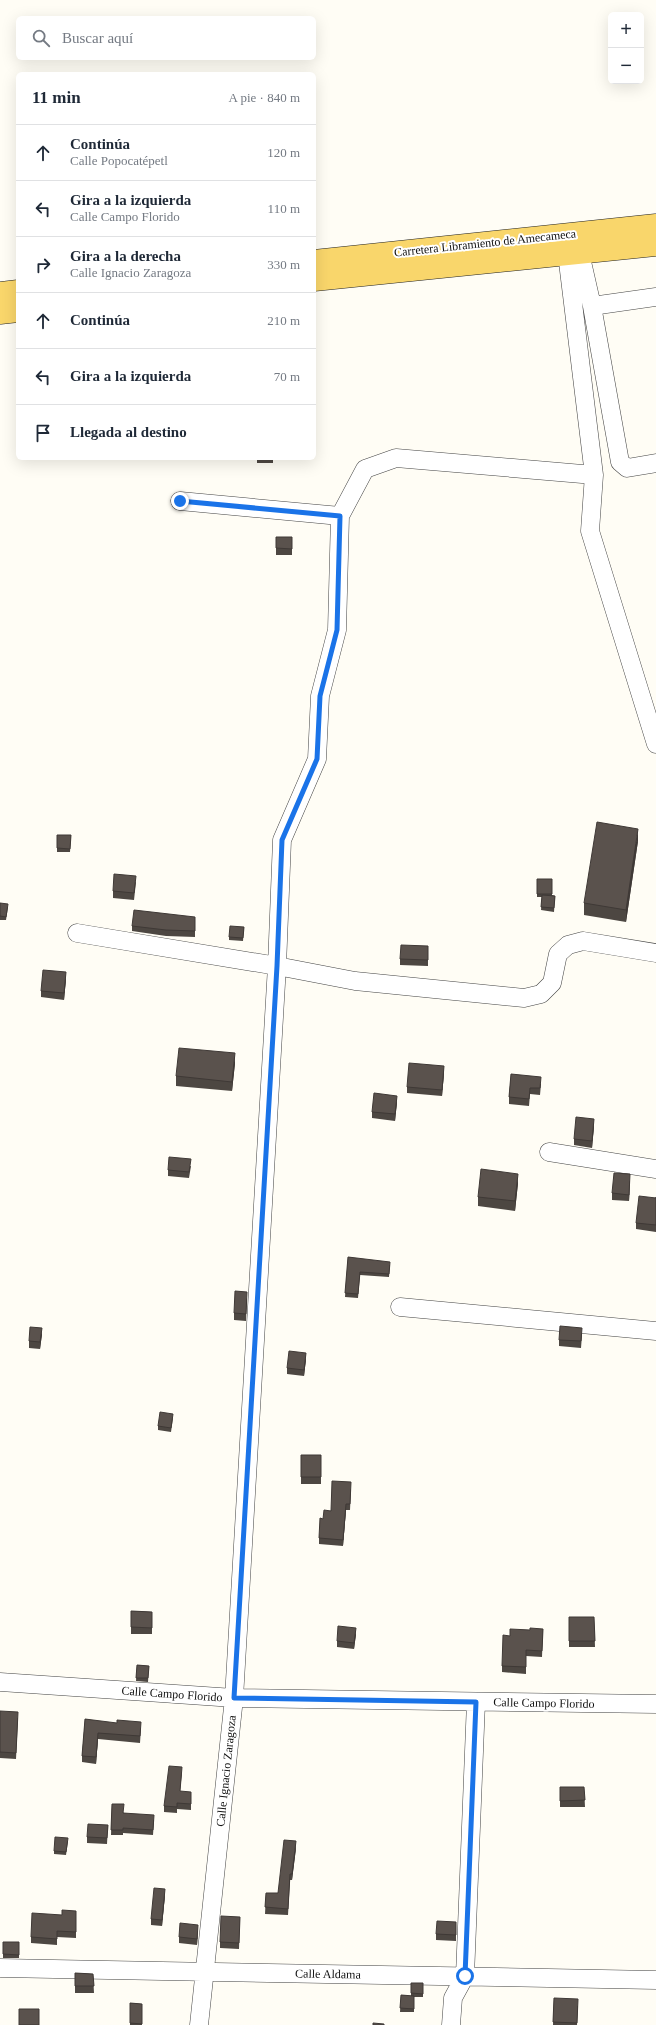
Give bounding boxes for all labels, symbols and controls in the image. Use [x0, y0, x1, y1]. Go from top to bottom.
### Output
map controls [608, 12, 644, 84]
button: + [608, 12, 644, 48]
search box [16, 16, 316, 60]
icon: search [30, 27, 52, 49]
text: Buscar aquí [62, 30, 133, 46]
button: − [608, 48, 644, 84]
text: 11 min [32, 88, 81, 107]
text: A pie · 840 m [229, 90, 300, 105]
text: Continúa [70, 136, 130, 152]
icon: ahead [32, 142, 54, 164]
text: 120 m [267, 145, 300, 160]
text: Calle Popocatépetl [70, 153, 168, 168]
text: Gira a la izquierda [70, 192, 191, 208]
icon: left [32, 198, 54, 220]
text: 110 m [268, 201, 300, 216]
text: Calle Campo Florido [70, 209, 180, 224]
street label: Carretera Libramiento de Amecameca [393, 226, 577, 260]
text: Gira a la derecha [70, 248, 181, 264]
icon: right [32, 254, 54, 276]
text: 330 m [267, 257, 300, 272]
text: Calle Ignacio Zaragoza [70, 265, 191, 280]
icon: ahead [32, 310, 54, 332]
text: Continúa [70, 312, 130, 328]
text: 210 m [267, 313, 300, 328]
icon: left [32, 366, 54, 388]
text: Gira a la izquierda [70, 368, 191, 384]
text: 70 m [274, 369, 300, 384]
icon: arrive [32, 422, 54, 444]
text: Llegada al destino [70, 424, 187, 440]
route end [171, 492, 189, 510]
street label: Calle Campo Florido [121, 1683, 223, 1705]
street label: Calle Campo Florido [493, 1695, 595, 1711]
street label: Calle Ignacio Zaragoza [213, 1714, 239, 1827]
street label: Calle Aldama [295, 1966, 362, 1982]
route start [456, 1967, 474, 1985]

